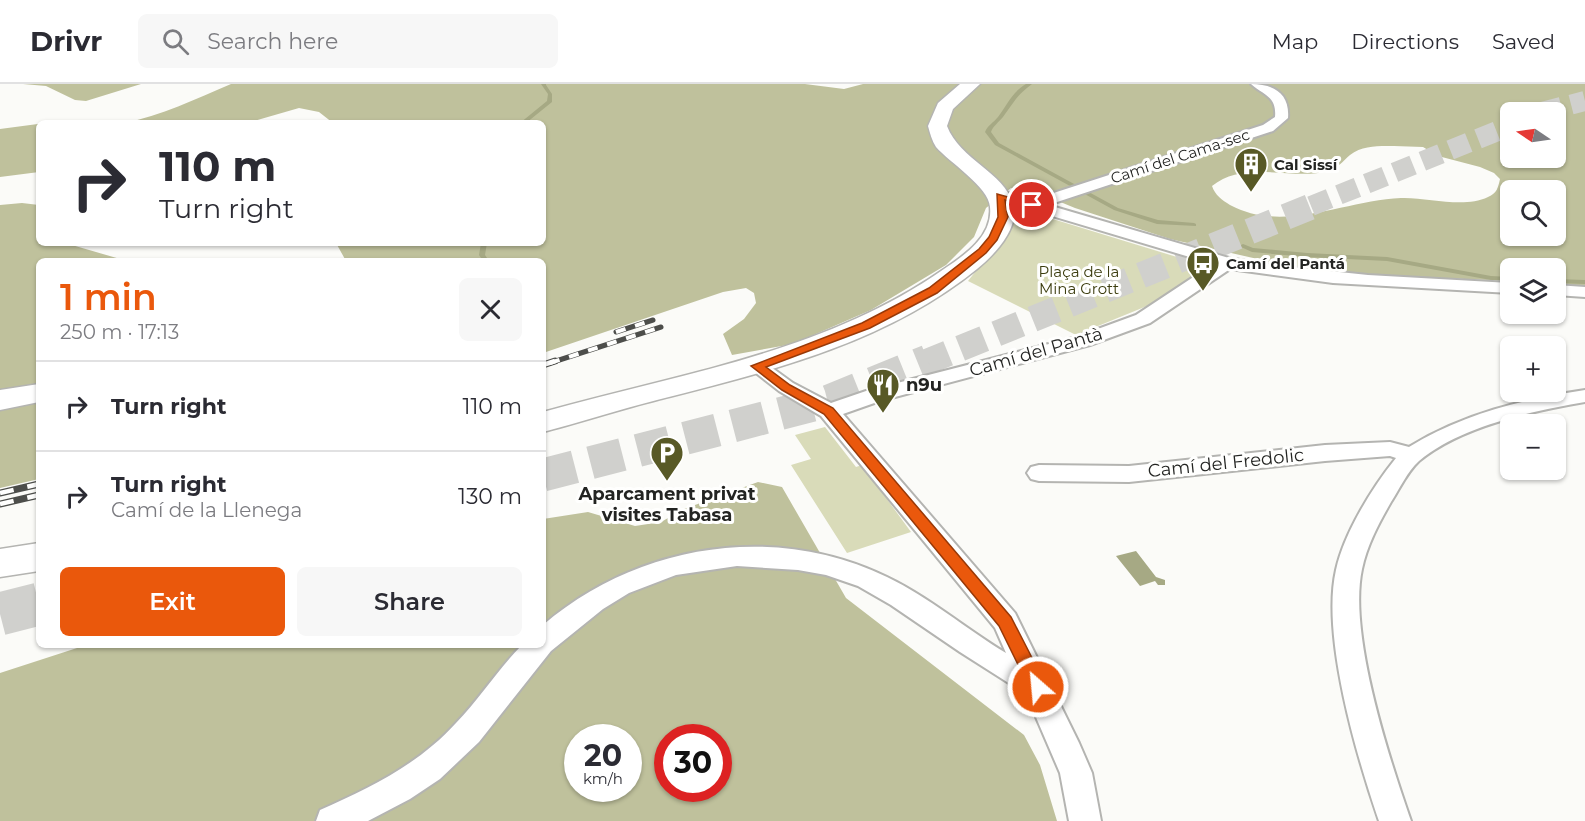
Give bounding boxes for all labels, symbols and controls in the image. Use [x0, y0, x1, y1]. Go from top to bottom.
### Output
search box [138, 14, 558, 68]
text: Drivr [30, 24, 102, 58]
icon: search [159, 25, 192, 58]
text: Search here [207, 28, 338, 55]
text: Map [1272, 29, 1318, 54]
text: Directions [1351, 29, 1459, 54]
text: Saved [1492, 29, 1555, 54]
north arrow [1500, 102, 1566, 168]
map controls [1500, 102, 1566, 480]
street label: Camí del Cama-sec [1108, 125, 1252, 187]
text: 110 m [159, 140, 276, 192]
icon: right [60, 144, 138, 222]
building icon: Cal Sissí [1233, 146, 1269, 193]
place label: Cal Sissí [1274, 155, 1339, 174]
pin [1006, 179, 1057, 230]
button: search [1500, 180, 1566, 246]
icon: arrive [1015, 188, 1048, 221]
text: Turn right [159, 192, 294, 225]
bus stop icon: Camí del Pantá [1185, 245, 1221, 292]
place label: Camí del Pantá [1226, 254, 1345, 273]
button: layers [1500, 258, 1566, 324]
park label: Plaça de la Mina Grott [1039, 262, 1119, 298]
text: 1 min [60, 275, 157, 319]
button: close [459, 278, 522, 341]
text: 250 m · 17:13 [60, 320, 179, 344]
street label: Camí del Pantà [967, 322, 1105, 382]
button: + [1500, 336, 1566, 402]
restaurant icon: n9u [865, 367, 901, 414]
place label: n9u [906, 374, 942, 396]
icon: right [60, 390, 93, 423]
text: Turn right [111, 393, 226, 420]
text: 110 m [462, 393, 522, 420]
button: − [1500, 414, 1566, 480]
parking icon: Aparcament privat visites Tabasa [649, 435, 685, 482]
street label: Camí del Fredolic [1147, 444, 1305, 482]
text: Turn right [111, 471, 226, 498]
icon: right [60, 480, 93, 513]
text: 130 m [458, 483, 522, 510]
place label: Aparcament privat visites Tabasa [577, 483, 756, 526]
text: Camí de la Llenega [111, 498, 302, 522]
button: Exit [60, 567, 285, 636]
button: Share [297, 567, 522, 636]
position arrow [1006, 655, 1070, 719]
speed limit sign: 30 [654, 724, 732, 802]
text: 20 [584, 737, 622, 774]
text: km/h [583, 769, 623, 788]

